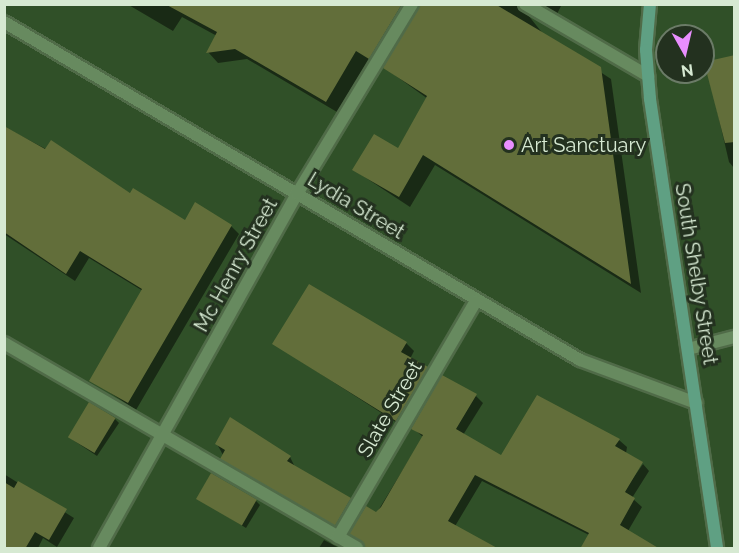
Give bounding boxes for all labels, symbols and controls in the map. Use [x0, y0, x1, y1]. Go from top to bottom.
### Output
north arrow [655, 24, 715, 84]
text: N [680, 60, 695, 81]
place label: Art Sanctuary [521, 133, 646, 157]
marker: Art Sanctuary [502, 138, 516, 152]
street label: Lydia Street [303, 168, 409, 244]
street label: South Shelby Street [670, 181, 722, 367]
street label: Mc Henry Street [189, 194, 283, 336]
street label: Slate Street [353, 357, 427, 461]

